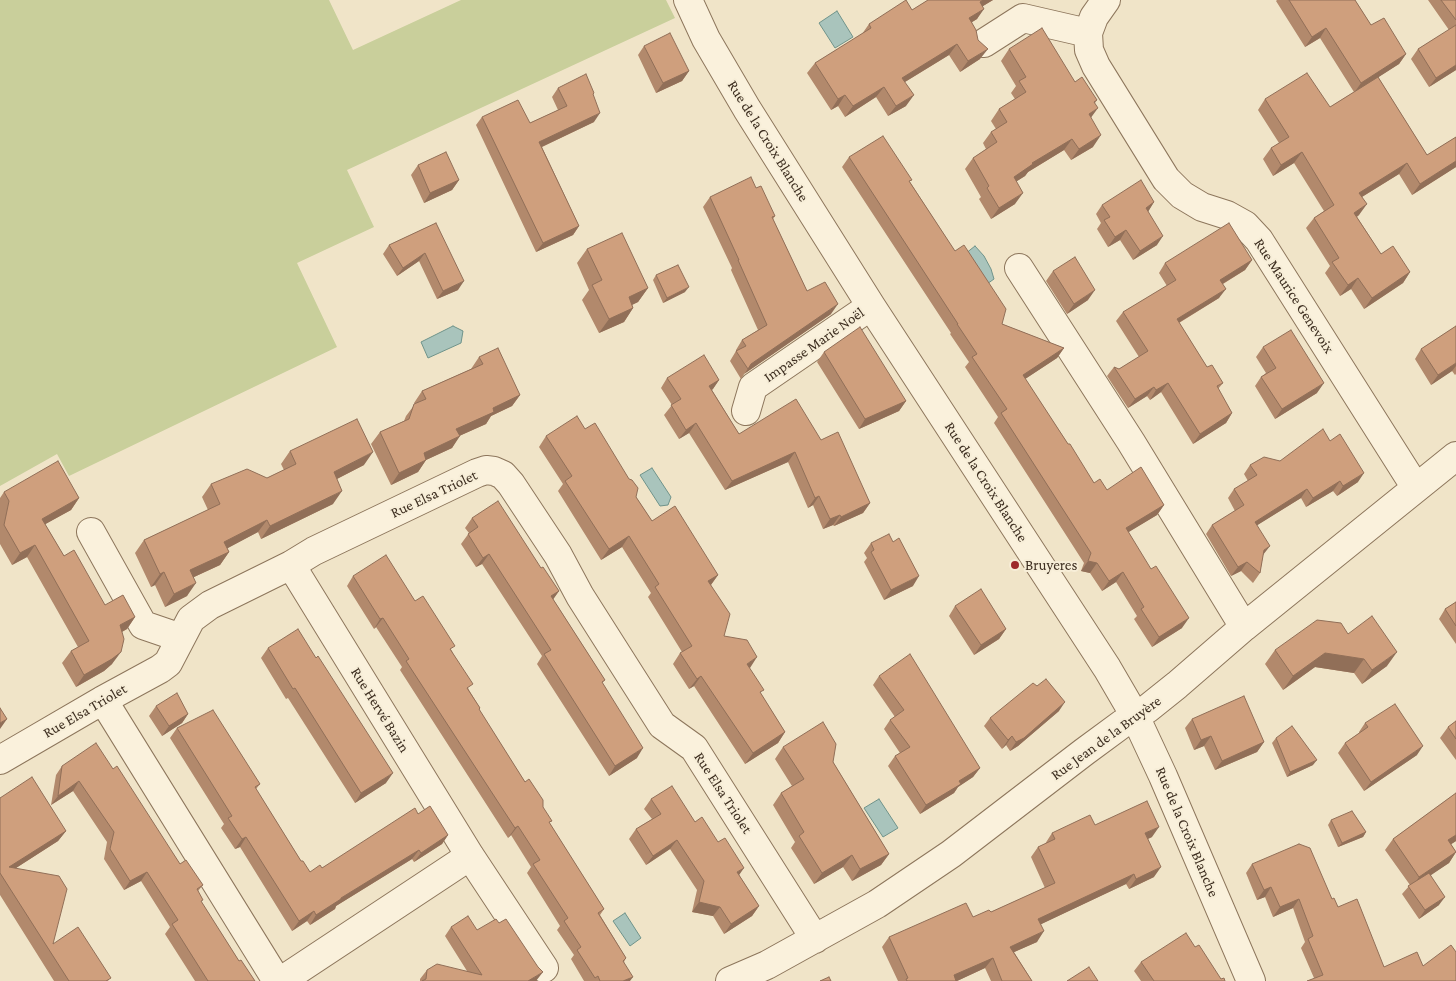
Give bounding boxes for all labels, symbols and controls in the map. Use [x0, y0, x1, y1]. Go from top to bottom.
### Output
street label: Rue de la Croix Blanche [723, 77, 813, 205]
street label: Rue Maurice Genevoix [1250, 235, 1338, 357]
street label: Impasse Marie Noël [760, 304, 868, 386]
street label: Rue de la Croix Blanche [940, 419, 1032, 545]
street label: Rue Elsa Triolet [388, 466, 480, 522]
place label: Bruyeres [1025, 556, 1077, 574]
marker: Bruyeres [1009, 559, 1021, 571]
street label: Rue Hervé Bazin [347, 664, 413, 756]
street label: Rue Elsa Triolet [40, 680, 130, 742]
street label: Rue Jean de la Bruyère [1047, 692, 1165, 784]
street label: Rue Elsa Triolet [690, 749, 756, 837]
street label: Rue de la Croix Blanche [1151, 764, 1223, 900]

